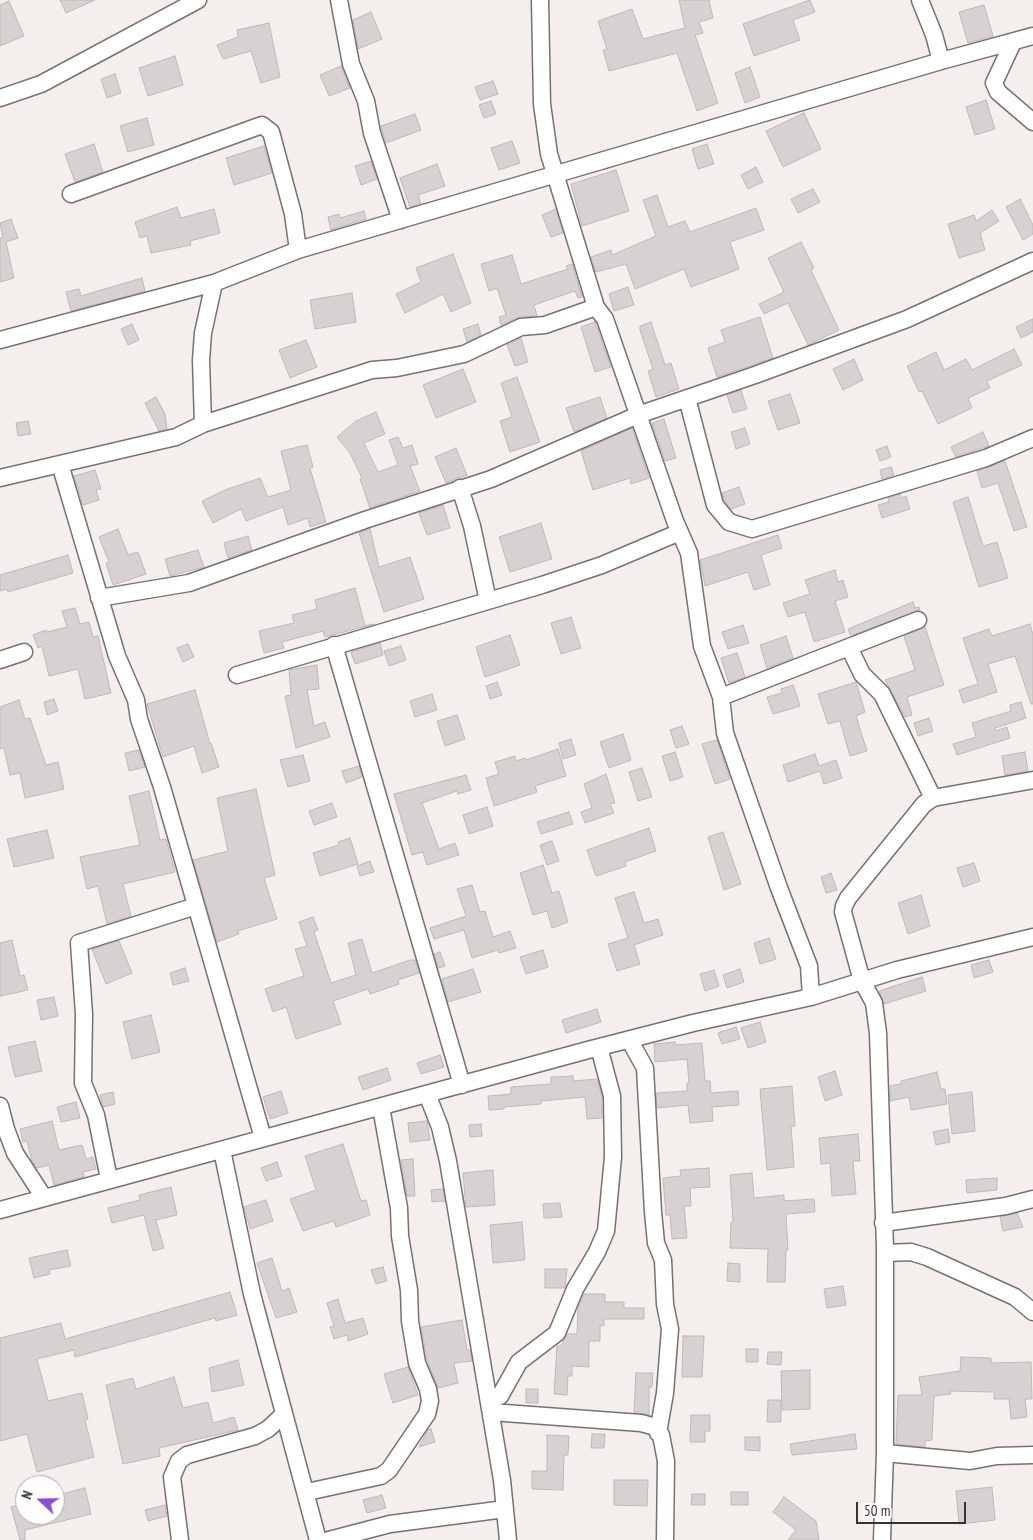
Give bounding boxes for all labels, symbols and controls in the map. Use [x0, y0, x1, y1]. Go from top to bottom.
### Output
north arrow [15, 1475, 65, 1525]
text: N [17, 1488, 37, 1502]
scale bar [858, 1492, 968, 1524]
text: 50 m [864, 1501, 890, 1520]

